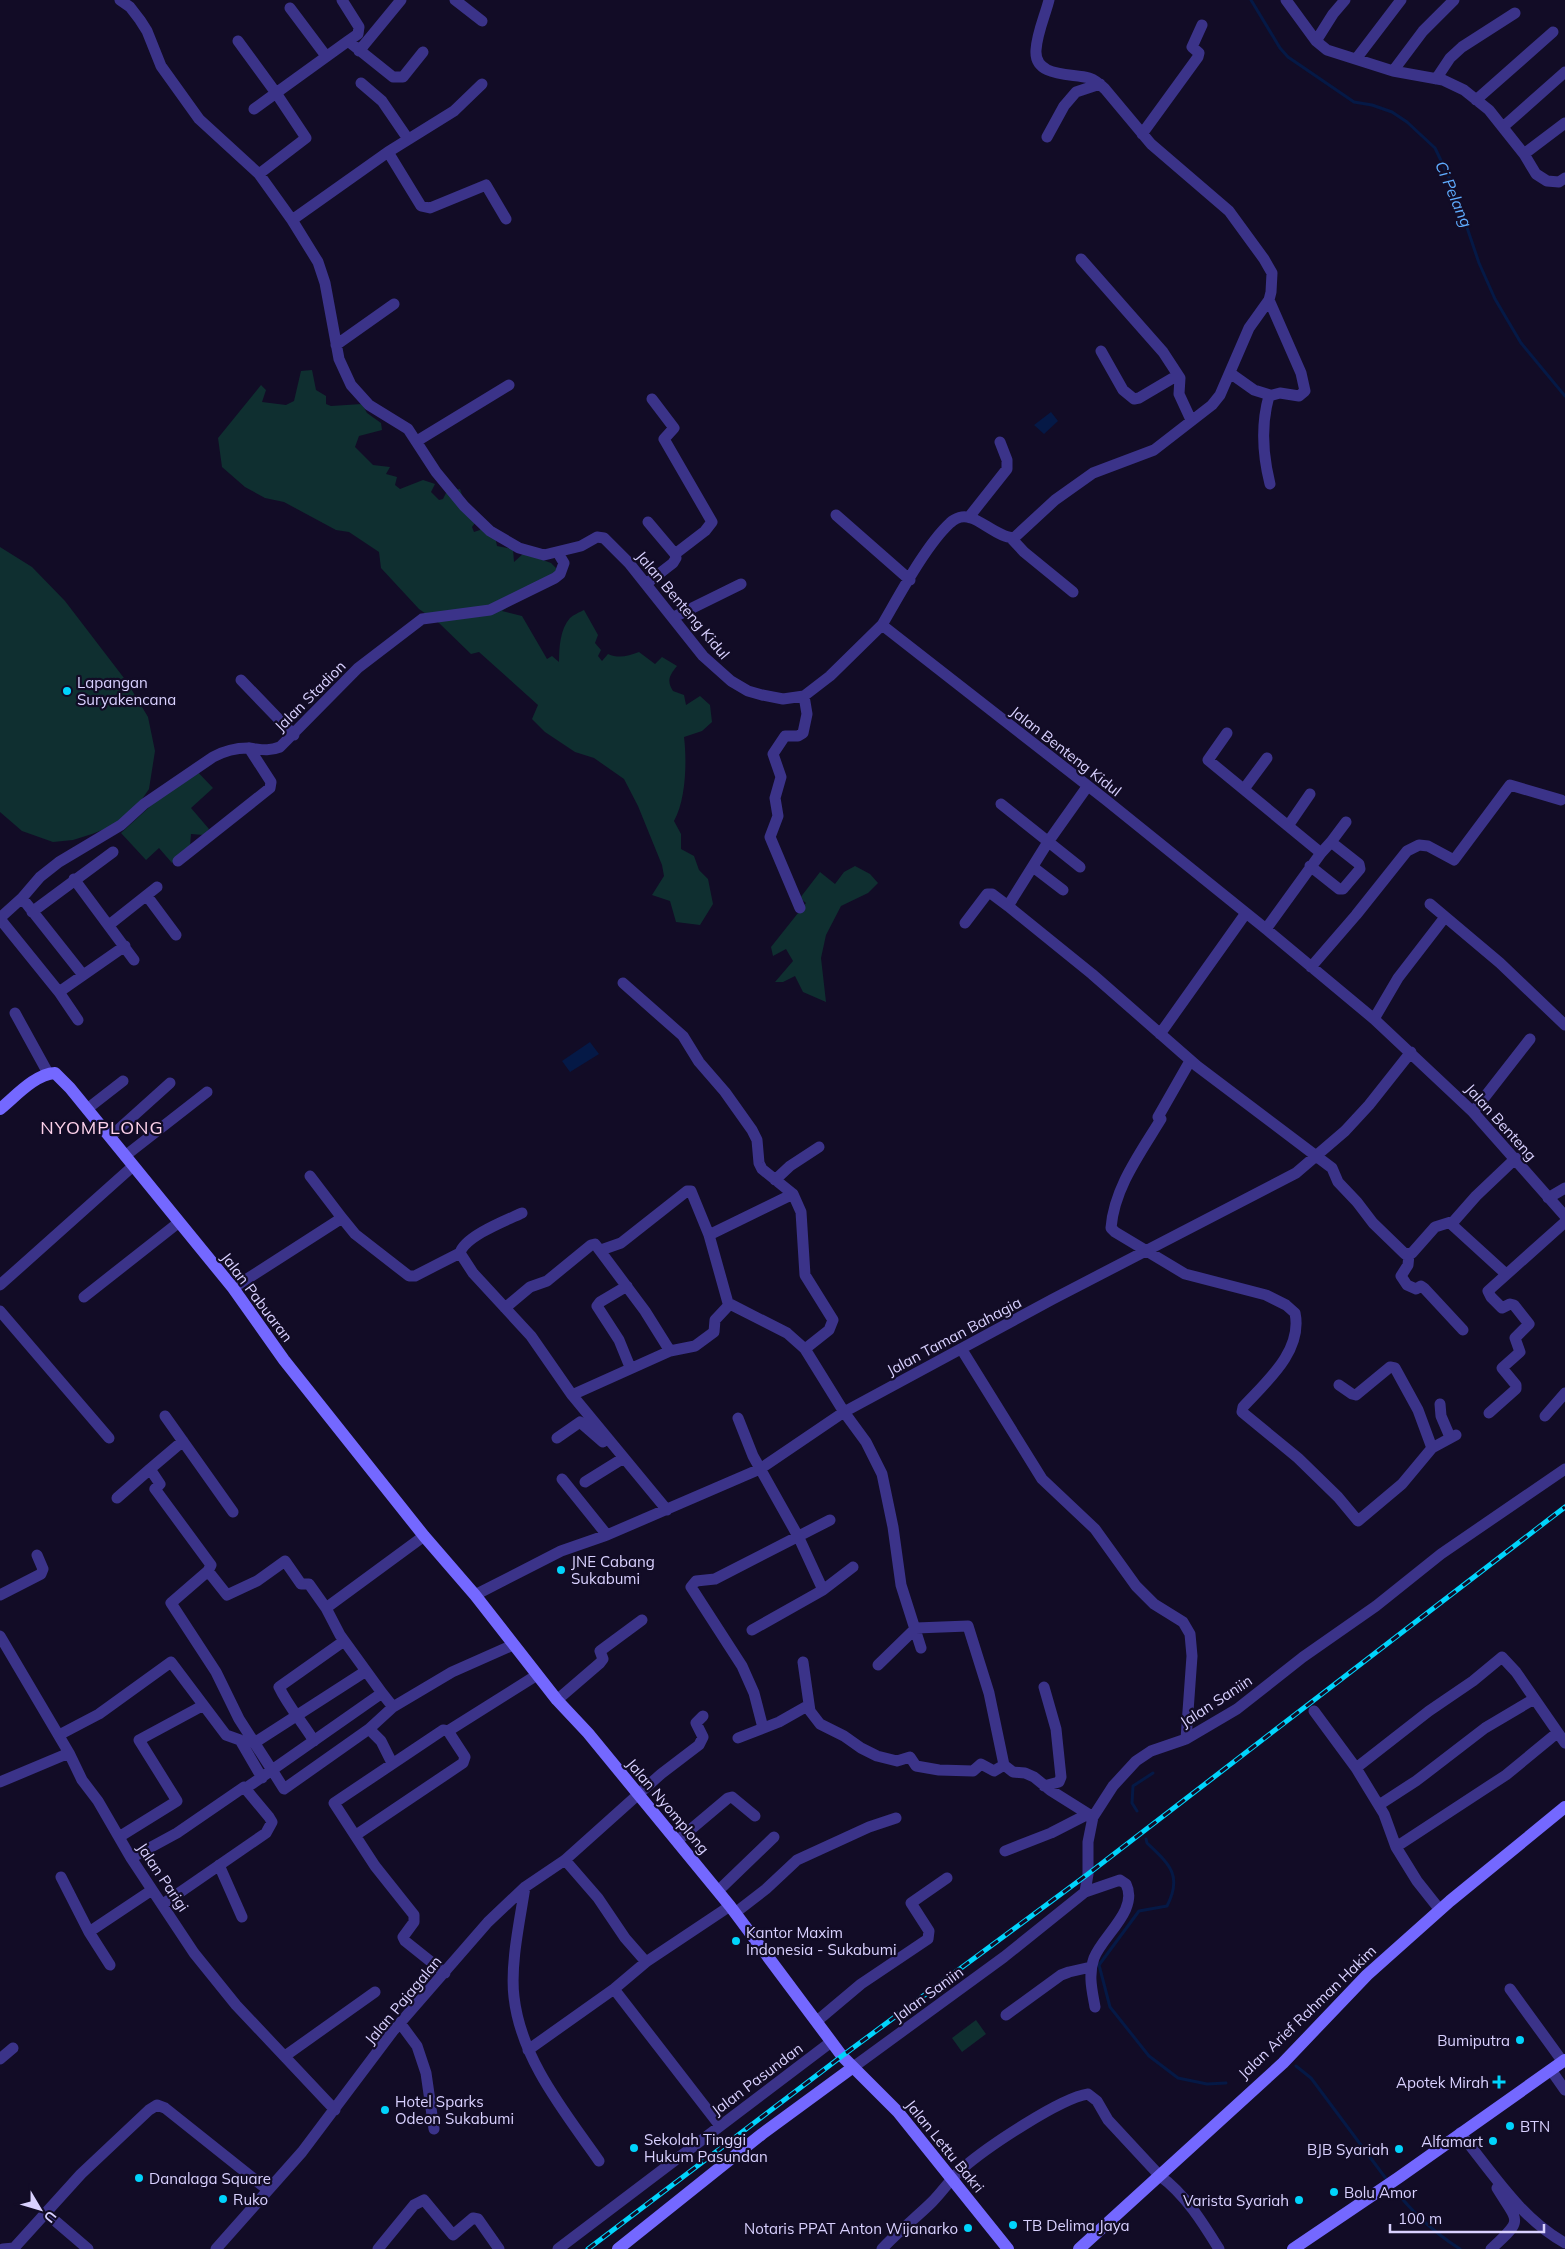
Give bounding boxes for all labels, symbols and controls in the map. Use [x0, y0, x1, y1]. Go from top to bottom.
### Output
water label: Ci Pelang [1431, 158, 1477, 231]
street label: Jalan Benteng Kidul [632, 547, 734, 663]
street label: Jalan Stadion [271, 657, 349, 735]
place label: Lapangan Suryakencana [77, 673, 176, 709]
marker: Lapangan Suryakencana [61, 685, 73, 697]
street label: Jalan Benteng Kidul [1007, 702, 1125, 800]
street label: Jalan Benteng [1461, 1079, 1541, 1165]
district label: NYOMPLONG [40, 1116, 164, 1139]
street label: Jalan Pabuaran [217, 1248, 297, 1346]
street label: Jalan Taman Bahagia [883, 1292, 1025, 1380]
place label: JNE Cabang Sukabumi [571, 1552, 655, 1588]
marker: JNE Cabang Sukabumi [555, 1564, 567, 1576]
street label: Jalan Saniin [1176, 1671, 1256, 1731]
street label: Jalan Nyomplong [622, 1754, 714, 1858]
street label: Jalan Parigi [133, 1839, 193, 1915]
place label: Kantor Maxim Indonesia - Sukabumi [746, 1923, 897, 1959]
marker: Kantor Maxim Indonesia - Sukabumi [730, 1935, 742, 1947]
street label: Jalan Arief Rahman Hakim [1234, 1941, 1380, 2083]
street label: Jalan Pajagalan [360, 1952, 446, 2048]
street label: Jalan Saniin [889, 1962, 967, 2026]
place label: Bumiputra [1437, 2031, 1510, 2050]
marker: Bumiputra [1514, 2034, 1526, 2046]
street label: Jalan Pasundan [708, 2039, 806, 2119]
place label: Apotek Mirah [1396, 2073, 1489, 2092]
marker: Apotek Mirah [1493, 2076, 1505, 2088]
place label: Hotel Sparks Odeon Sukabumi [395, 2092, 514, 2128]
street label: Jalan Lettu Bakri [902, 2096, 988, 2196]
marker: Hotel Sparks Odeon Sukabumi [379, 2104, 391, 2116]
place label: BTN [1520, 2117, 1550, 2136]
marker: BTN [1504, 2120, 1516, 2132]
place label: Sekolah Tinggi Hukum Pasundan [644, 2130, 768, 2166]
place label: Alfamart [1421, 2132, 1483, 2151]
marker: Alfamart [1487, 2135, 1499, 2147]
place label: BJB Syariah [1307, 2140, 1389, 2159]
marker: Sekolah Tinggi Hukum Pasundan [628, 2142, 640, 2154]
marker: BJB Syariah [1393, 2143, 1405, 2155]
place label: Danalaga Square [149, 2169, 271, 2188]
marker: Danalaga Square [133, 2172, 145, 2184]
place label: Bolu Amor [1344, 2183, 1418, 2202]
north arrow [15, 2184, 65, 2234]
marker: Bolu Amor [1328, 2186, 1340, 2198]
place label: Ruko [233, 2190, 268, 2209]
place label: Varista Syariah [1183, 2191, 1289, 2210]
marker: Ruko [217, 2193, 229, 2205]
marker: Varista Syariah [1293, 2194, 1305, 2206]
scale bar [1390, 2202, 1544, 2234]
text: U [40, 2207, 61, 2227]
text: 100 m [1398, 2209, 1442, 2228]
place label: TB Delima Jaya [1023, 2216, 1129, 2235]
place label: Notaris PPAT Anton Wijanarko [744, 2219, 958, 2238]
marker: TB Delima Jaya [1007, 2219, 1019, 2231]
marker: Notaris PPAT Anton Wijanarko [962, 2222, 974, 2234]

